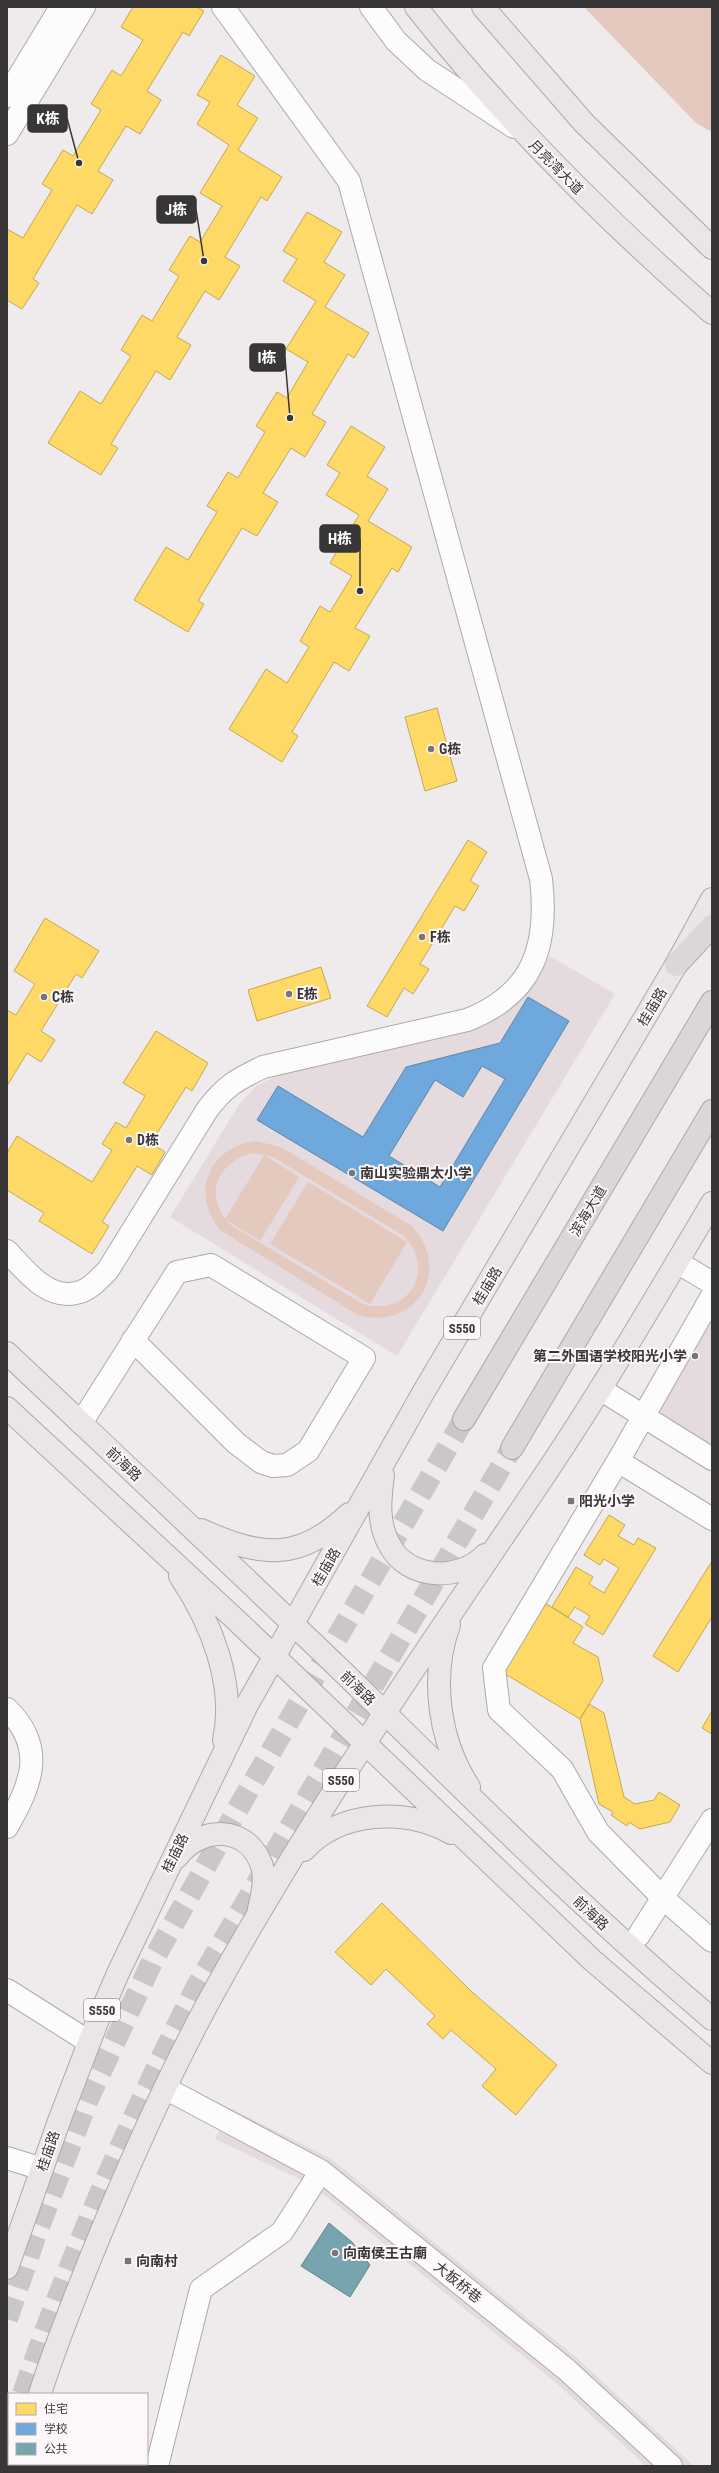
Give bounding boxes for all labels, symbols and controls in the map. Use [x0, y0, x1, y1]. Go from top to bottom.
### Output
callout: K栋 [28, 105, 67, 132]
text: K栋 [36, 110, 60, 128]
street label: 月亮湾大道 [526, 137, 586, 197]
callout: J栋 [157, 196, 196, 223]
text: J栋 [165, 201, 187, 219]
callout: I栋 [250, 344, 285, 371]
text: I栋 [257, 349, 277, 367]
callout: H栋 [320, 525, 360, 552]
text: H栋 [328, 530, 352, 548]
place label: G栋 [439, 741, 461, 757]
marker: G栋 [426, 744, 436, 754]
place label: F栋 [430, 929, 451, 945]
marker: F栋 [417, 932, 427, 942]
street label: 桂庙路 [634, 985, 670, 1029]
place label: E栋 [297, 986, 318, 1002]
place label: C栋 [52, 989, 74, 1005]
marker: E栋 [284, 989, 294, 999]
marker: C栋 [39, 992, 49, 1002]
place label: D栋 [137, 1132, 159, 1148]
marker: D栋 [124, 1135, 134, 1145]
place label: 南山实验鼎太小学 [360, 1165, 472, 1181]
marker: 南山实验鼎太小学 [347, 1168, 357, 1178]
street label: 滨海大道 [567, 1183, 609, 1239]
street label: 桂庙路 [469, 1264, 505, 1308]
road number: S550 [444, 1317, 480, 1339]
place label: 第二外国语学校阳光小学 [533, 1348, 687, 1364]
marker: 第二外国语学校阳光小学 [690, 1351, 700, 1361]
street label: 前海路 [103, 1444, 145, 1484]
place label: 阳光小学 [579, 1493, 635, 1509]
marker: 阳光小学 [566, 1496, 576, 1506]
street label: 桂庙路 [309, 1545, 343, 1589]
street label: 前海路 [337, 1668, 379, 1708]
road number: S550 [323, 1769, 359, 1791]
street label: 桂庙路 [159, 1831, 191, 1875]
street label: 前海路 [570, 1893, 612, 1933]
road number: S550 [84, 1999, 120, 2021]
street label: 桂庙路 [34, 2129, 62, 2173]
place label: 向南侯王古廟 [343, 2245, 427, 2261]
marker: 向南侯王古廟 [330, 2248, 340, 2258]
place label: 向南村 [136, 2253, 178, 2269]
marker: 向南村 [123, 2256, 133, 2266]
street label: 大板桥巷 [431, 2258, 485, 2306]
legend [8, 2393, 148, 2465]
text: 住宅 [44, 2402, 68, 2416]
text: 学校 [44, 2422, 68, 2436]
text: 公共 [44, 2442, 68, 2456]

